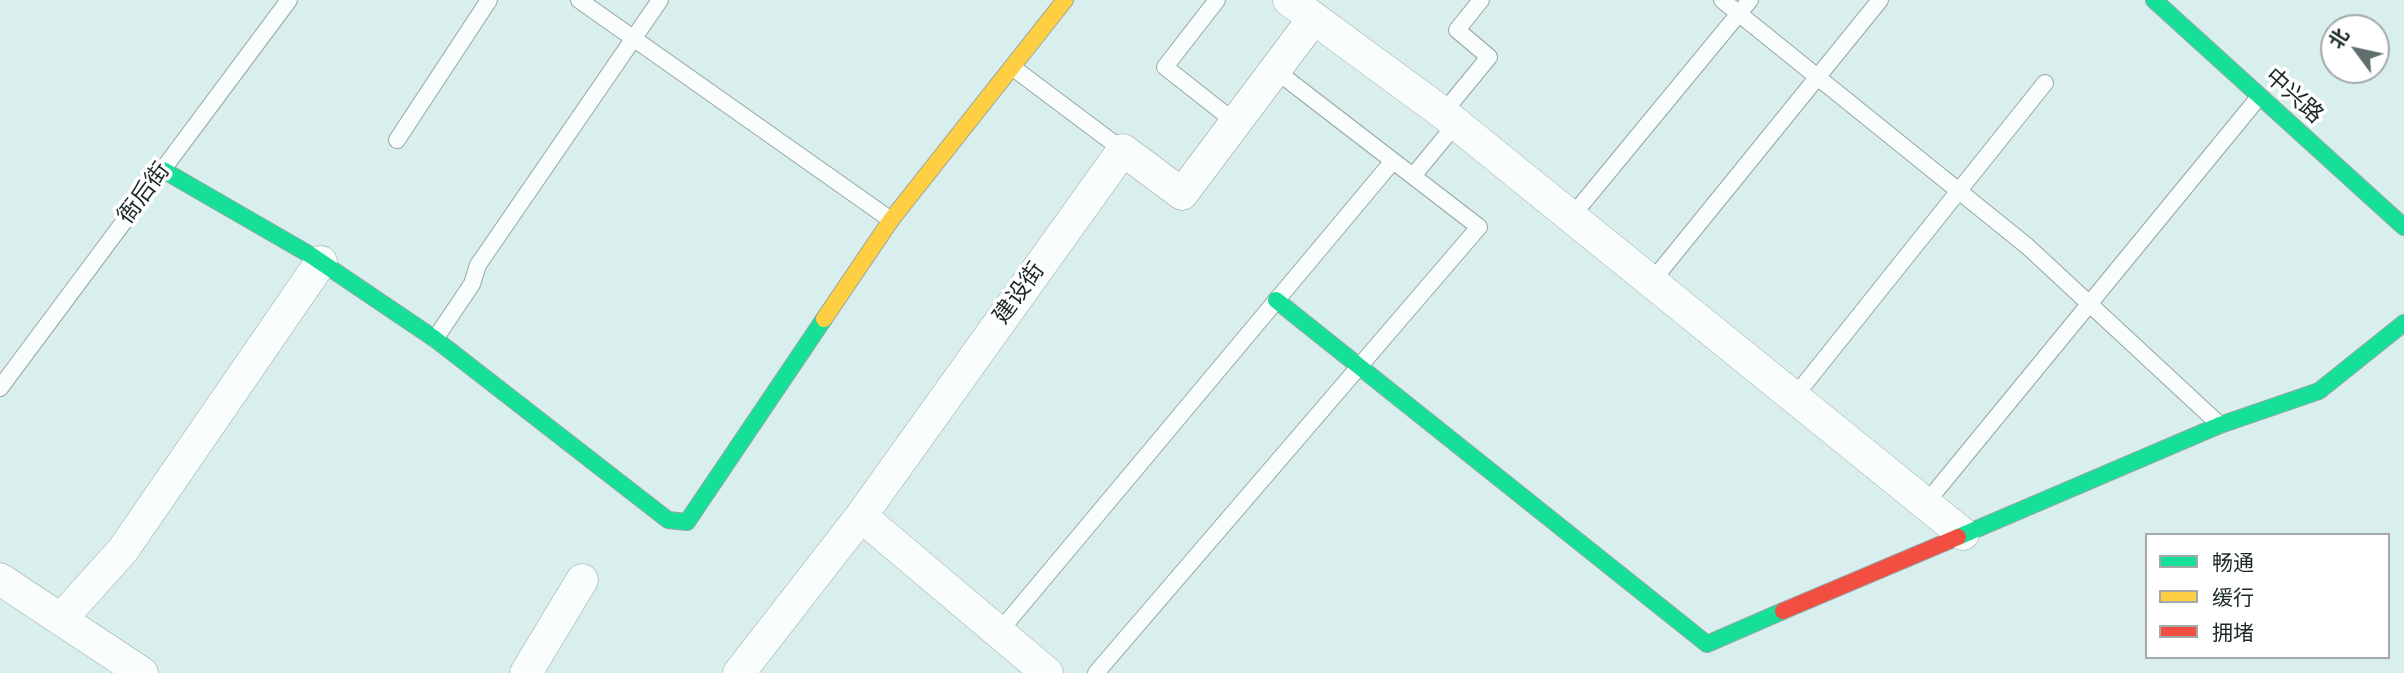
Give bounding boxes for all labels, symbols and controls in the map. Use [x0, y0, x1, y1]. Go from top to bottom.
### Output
north arrow [2320, 14, 2390, 84]
text: 北 [2323, 24, 2355, 54]
street label: 中兴路 [2258, 64, 2328, 130]
street label: 衙后街 [113, 158, 177, 230]
street label: 建设街 [989, 258, 1051, 330]
legend [2145, 533, 2390, 659]
text: 畅通 [2212, 549, 2254, 577]
text: 缓行 [2212, 584, 2254, 612]
text: 拥堵 [2212, 619, 2254, 647]

